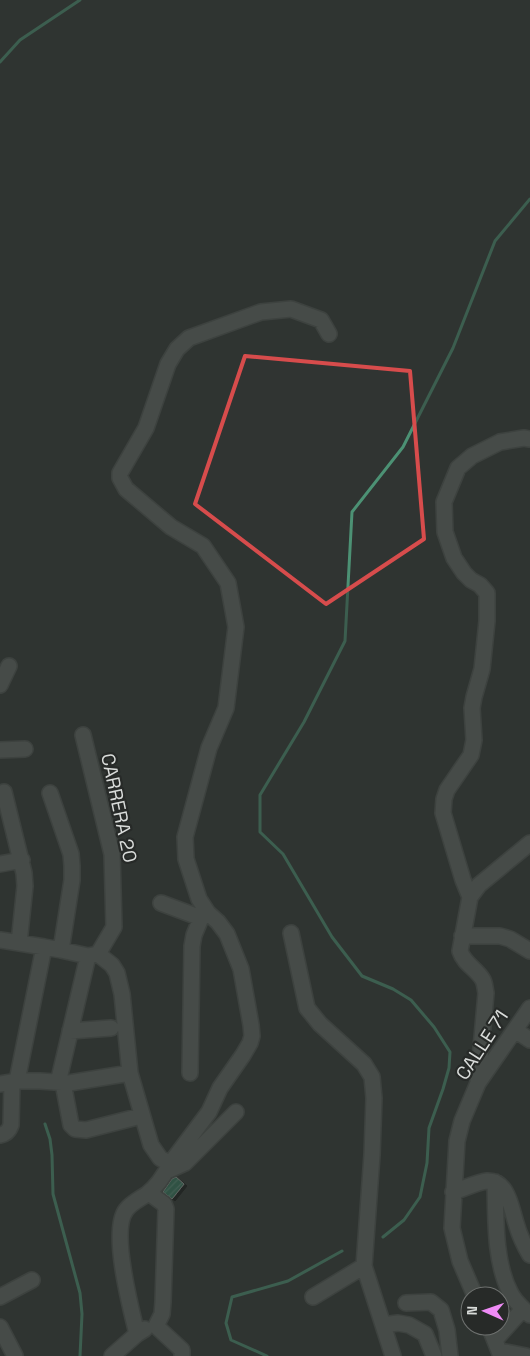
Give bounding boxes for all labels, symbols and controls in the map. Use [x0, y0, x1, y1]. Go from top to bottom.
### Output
street label: CARRERA 20 [95, 751, 143, 865]
street label: CALLE 71 [450, 1005, 514, 1085]
north arrow [460, 1286, 510, 1336]
text: N [463, 1306, 481, 1316]

